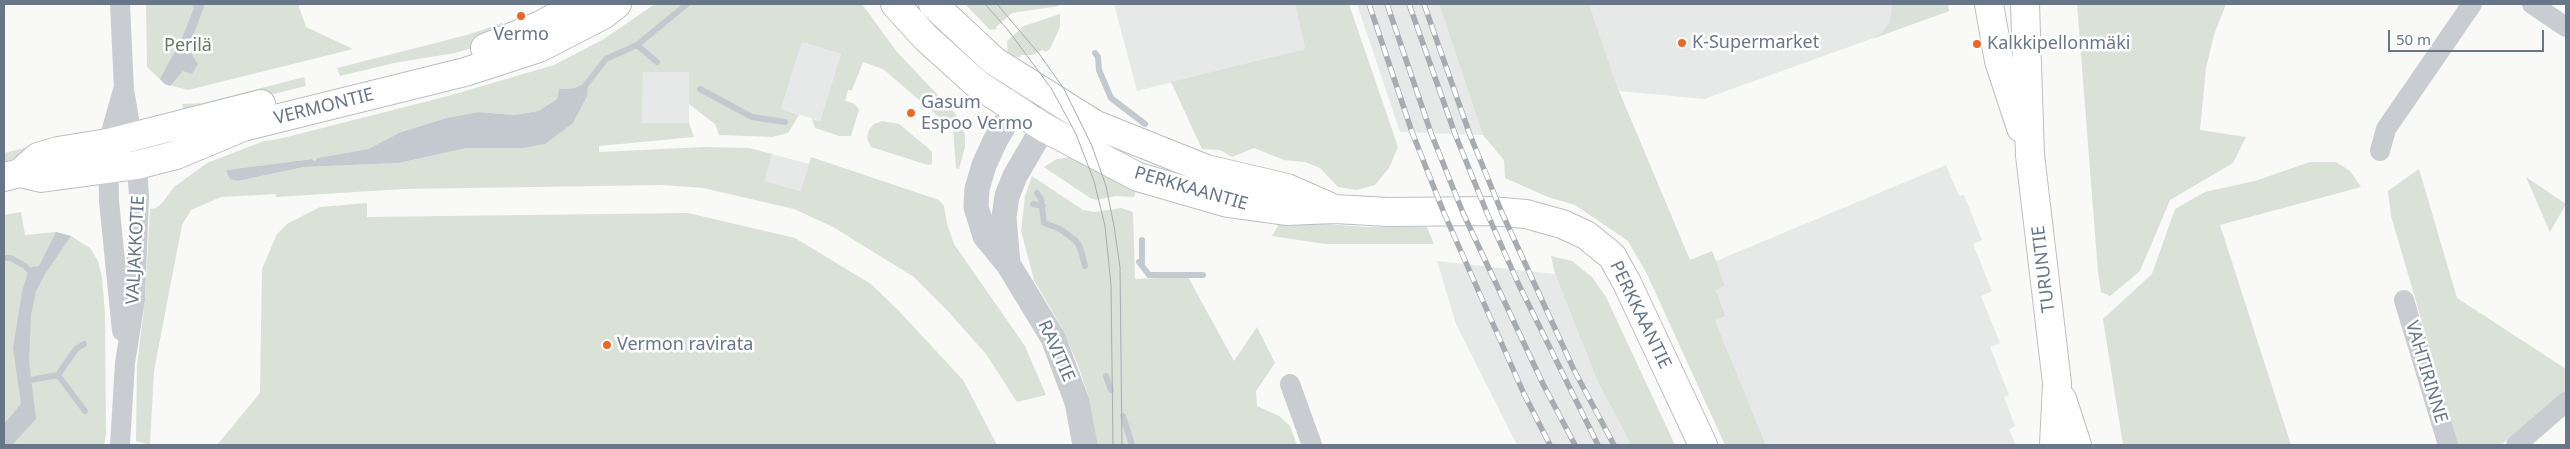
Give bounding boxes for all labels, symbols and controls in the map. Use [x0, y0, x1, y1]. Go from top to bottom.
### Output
marker: Vermo [515, 10, 527, 22]
scale bar [2390, 20, 2546, 52]
place label: Vermo [493, 24, 549, 46]
text: 50 m [2396, 29, 2431, 49]
place label: K-Supermarket [1692, 32, 1819, 54]
place label: Kalkkipellonmäki [1987, 33, 2130, 55]
park label: Perilä [164, 35, 212, 57]
marker: K-Supermarket [1676, 37, 1688, 49]
marker: Kalkkipellonmäki [1971, 38, 1983, 50]
street label: VERMONTIE [272, 84, 376, 130]
place label: Gasum Espoo Vermo [921, 92, 1033, 134]
marker: Gasum Espoo Vermo [905, 107, 917, 119]
street label: PERKKAANTIE [1132, 162, 1250, 216]
street label: VALJAKKOTIE [122, 195, 150, 305]
street label: TURUNTIE [2028, 224, 2060, 314]
street label: PERKKAANTIE [1605, 258, 1675, 372]
street label: RAVITIE [1033, 317, 1079, 385]
street label: VAHTIRINNE [2400, 318, 2452, 426]
place label: Vermon ravirata [617, 334, 753, 356]
marker: Vermon ravirata [601, 339, 613, 351]

